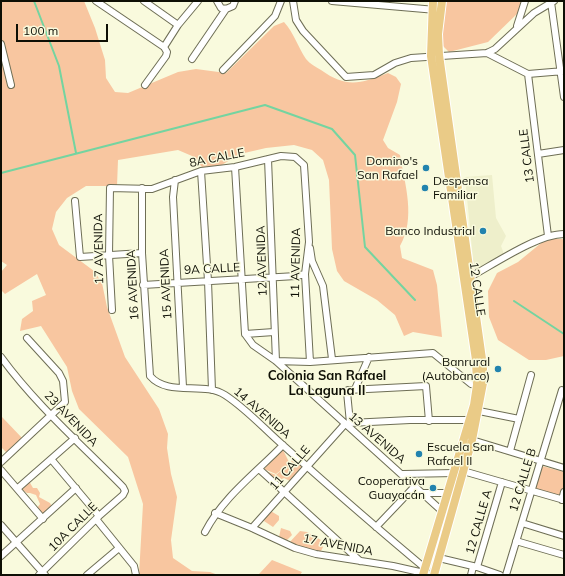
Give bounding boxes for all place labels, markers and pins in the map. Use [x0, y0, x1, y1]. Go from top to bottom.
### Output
place label: Domino's San Rafael [357, 154, 418, 182]
marker: Domino's San Rafael [421, 163, 431, 173]
place label: Despensa Familiar [433, 174, 488, 202]
marker: Despensa Familiar [420, 183, 430, 193]
place label: Banco Industrial [385, 224, 475, 238]
marker: Banco Industrial [478, 226, 488, 236]
place label: Banrural (Autobanco) [422, 355, 490, 383]
marker: Banrural (Autobanco) [493, 364, 503, 374]
place label: Escuela San Rafael II [427, 440, 494, 468]
marker: Escuela San Rafael II [414, 449, 424, 459]
place label: Cooperativa Guayacán [358, 474, 425, 502]
marker: Cooperativa Guayacán [428, 483, 438, 493]

